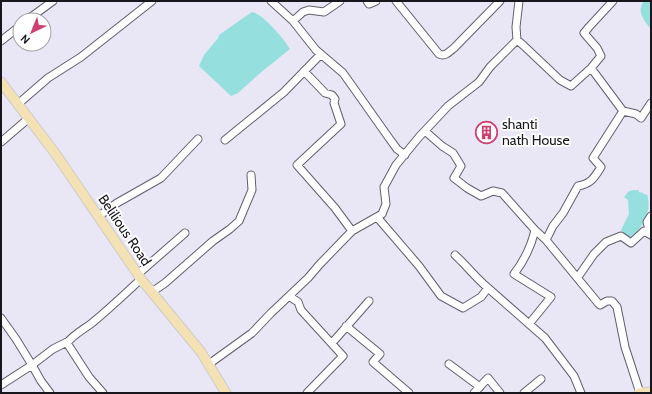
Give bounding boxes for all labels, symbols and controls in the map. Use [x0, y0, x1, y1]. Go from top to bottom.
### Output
north arrow [12, 12, 52, 52]
text: N [18, 32, 33, 47]
place label: shanti nath House [502, 115, 570, 149]
building icon: shanti nath House [474, 119, 500, 145]
street label: Belilious Road [94, 191, 156, 269]

